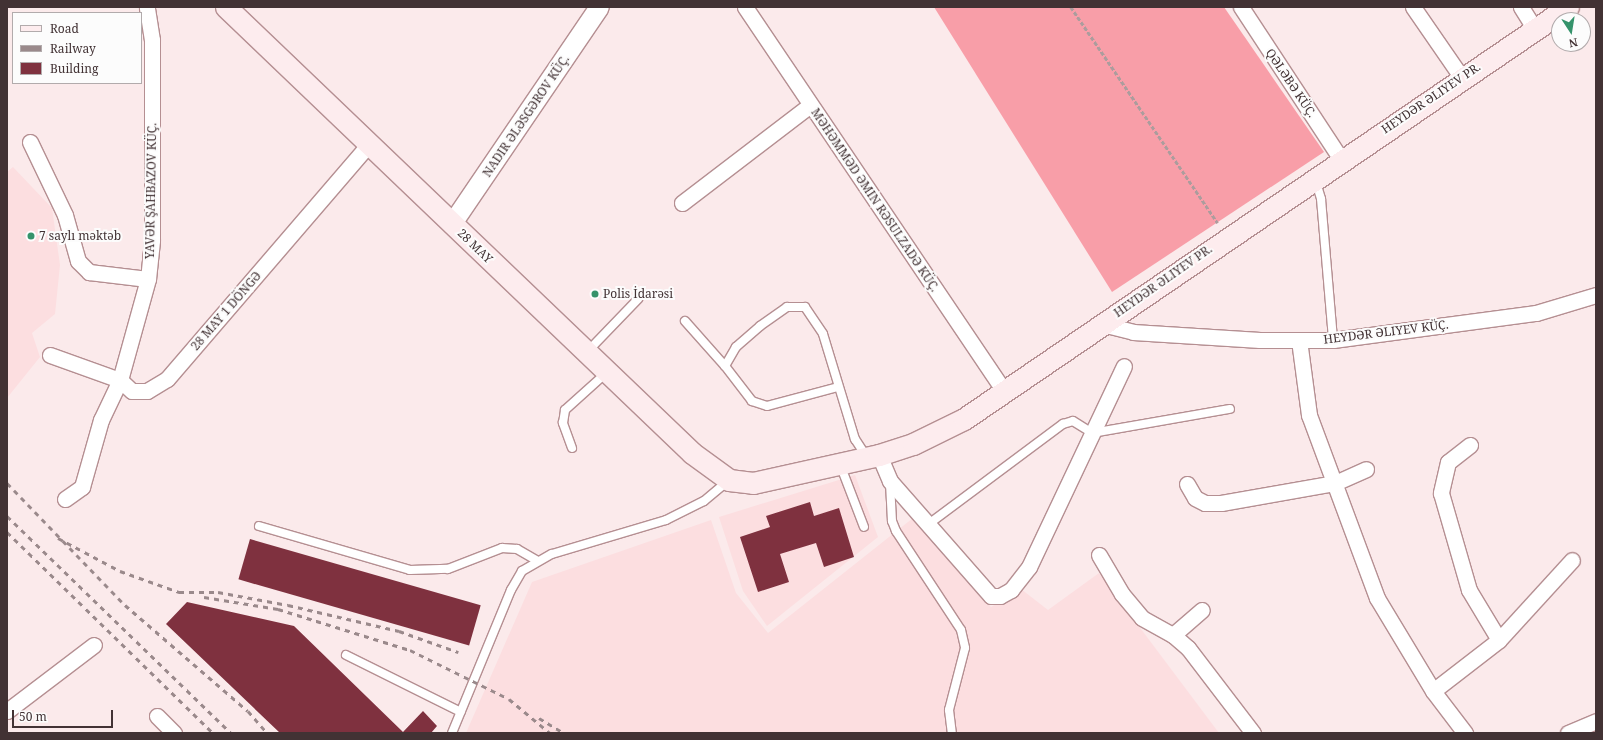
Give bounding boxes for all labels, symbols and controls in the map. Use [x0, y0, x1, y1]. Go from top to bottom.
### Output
legend [12, 12, 142, 84]
north arrow [1551, 12, 1591, 52]
text: Road [50, 20, 79, 37]
text: N [1568, 35, 1579, 51]
text: Railway [50, 40, 96, 57]
street label: QƏLƏBƏ KÜÇ. [1263, 46, 1319, 120]
street label: NADIR ƏLƏSGƏROV KÜÇ. [480, 52, 572, 180]
street label: HEYDƏR ƏLIYEV PR. [1379, 59, 1483, 137]
text: Building [50, 60, 98, 77]
street label: MƏHƏMMƏD ƏMIN RƏSULZADƏ KÜÇ. [808, 106, 942, 294]
street label: YAVƏR ŞAHBAZOV KÜÇ. [143, 123, 159, 259]
street label: 28 MAY [455, 226, 495, 266]
place label: 7 saylı məktəb [39, 229, 121, 243]
marker: 7 saylı məktəb [26, 231, 36, 241]
street label: HEYDƏR ƏLIYEV PR. [1111, 242, 1215, 320]
street label: 28 MAY 1 DÖNGƏ [188, 269, 264, 353]
place label: Polis İdarəsi [603, 287, 673, 301]
marker: Polis İdarəsi [590, 289, 600, 299]
street label: HEYDƏR ƏLIYEV KÜÇ. [1323, 317, 1449, 347]
scale bar [14, 702, 115, 728]
text: 50 m [19, 708, 47, 725]

